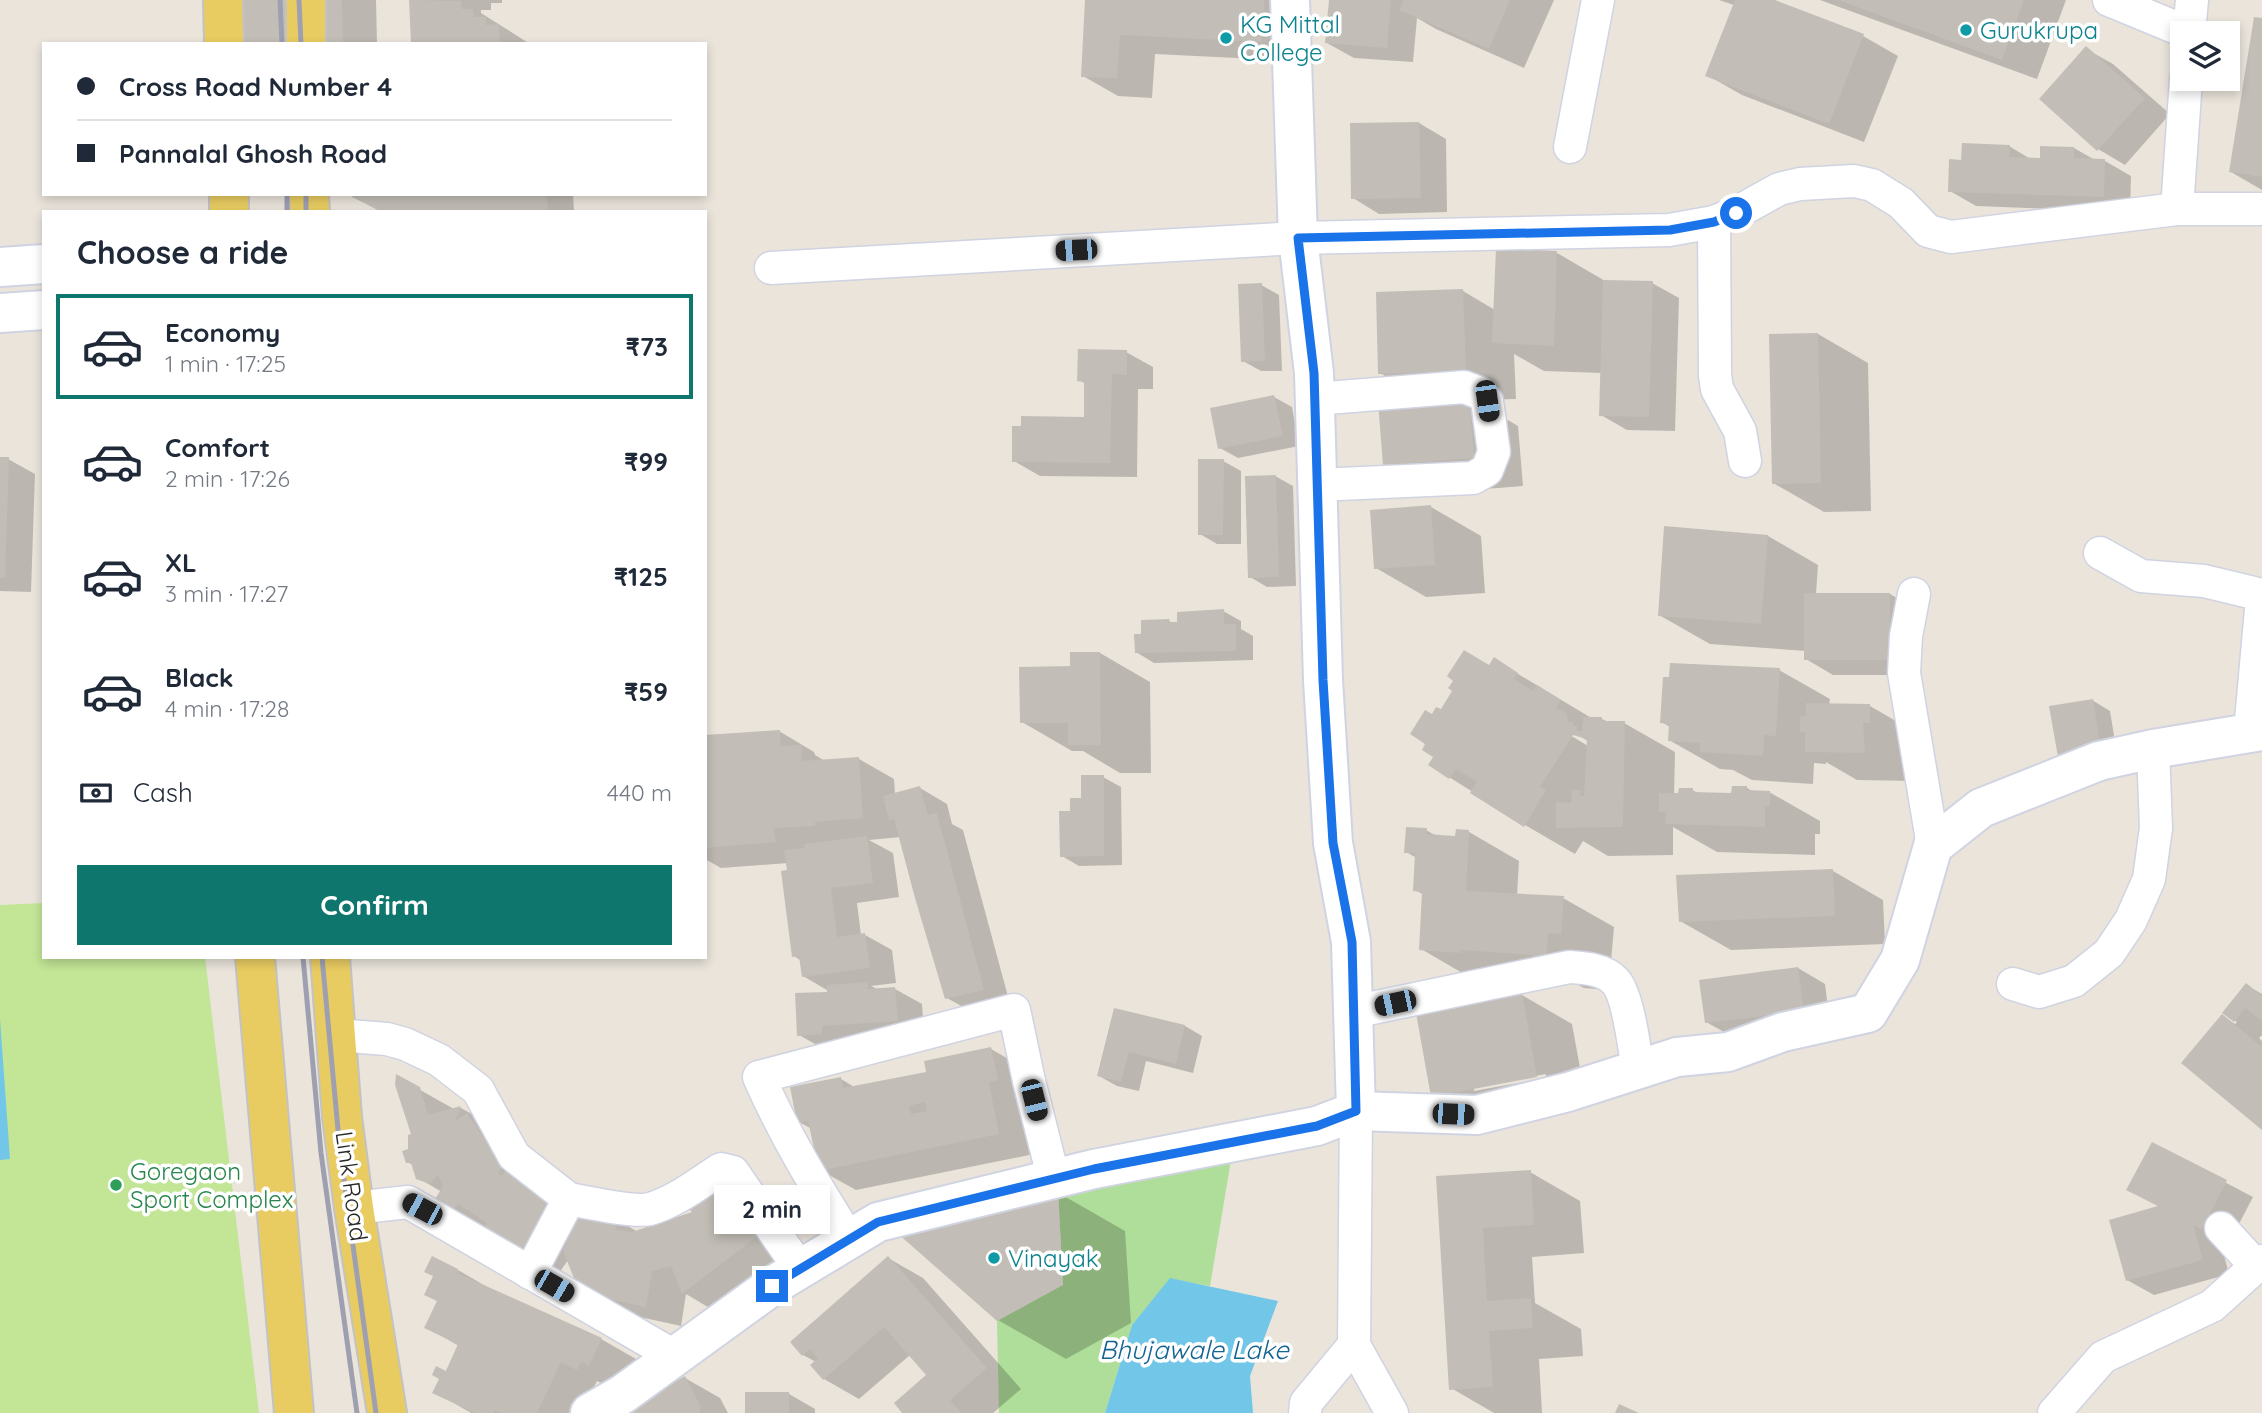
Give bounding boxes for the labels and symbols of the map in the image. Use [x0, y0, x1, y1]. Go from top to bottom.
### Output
place label: KG Mittal College [1240, 9, 1340, 67]
place label: Gurukrupa [1980, 15, 2098, 45]
marker: Gurukrupa [1958, 22, 1974, 38]
marker: KG Mittal College [1218, 30, 1234, 46]
route start [1720, 197, 1752, 229]
car [1055, 238, 1098, 262]
car [1474, 379, 1501, 423]
car [1373, 988, 1418, 1018]
car [1019, 1077, 1050, 1123]
car [1432, 1103, 1475, 1125]
street label: Link Road [329, 1129, 375, 1243]
place label: Goregaon Sport Complex [130, 1156, 293, 1214]
marker: Goregaon Sport Complex [108, 1177, 124, 1193]
callout: 2 min [714, 1184, 830, 1234]
car [399, 1190, 446, 1228]
place label: Vinayak [1008, 1243, 1099, 1273]
marker: Vinayak [986, 1250, 1002, 1266]
car [531, 1266, 578, 1306]
route end [756, 1270, 788, 1302]
water label: Bhujawale Lake [1099, 1333, 1290, 1366]

